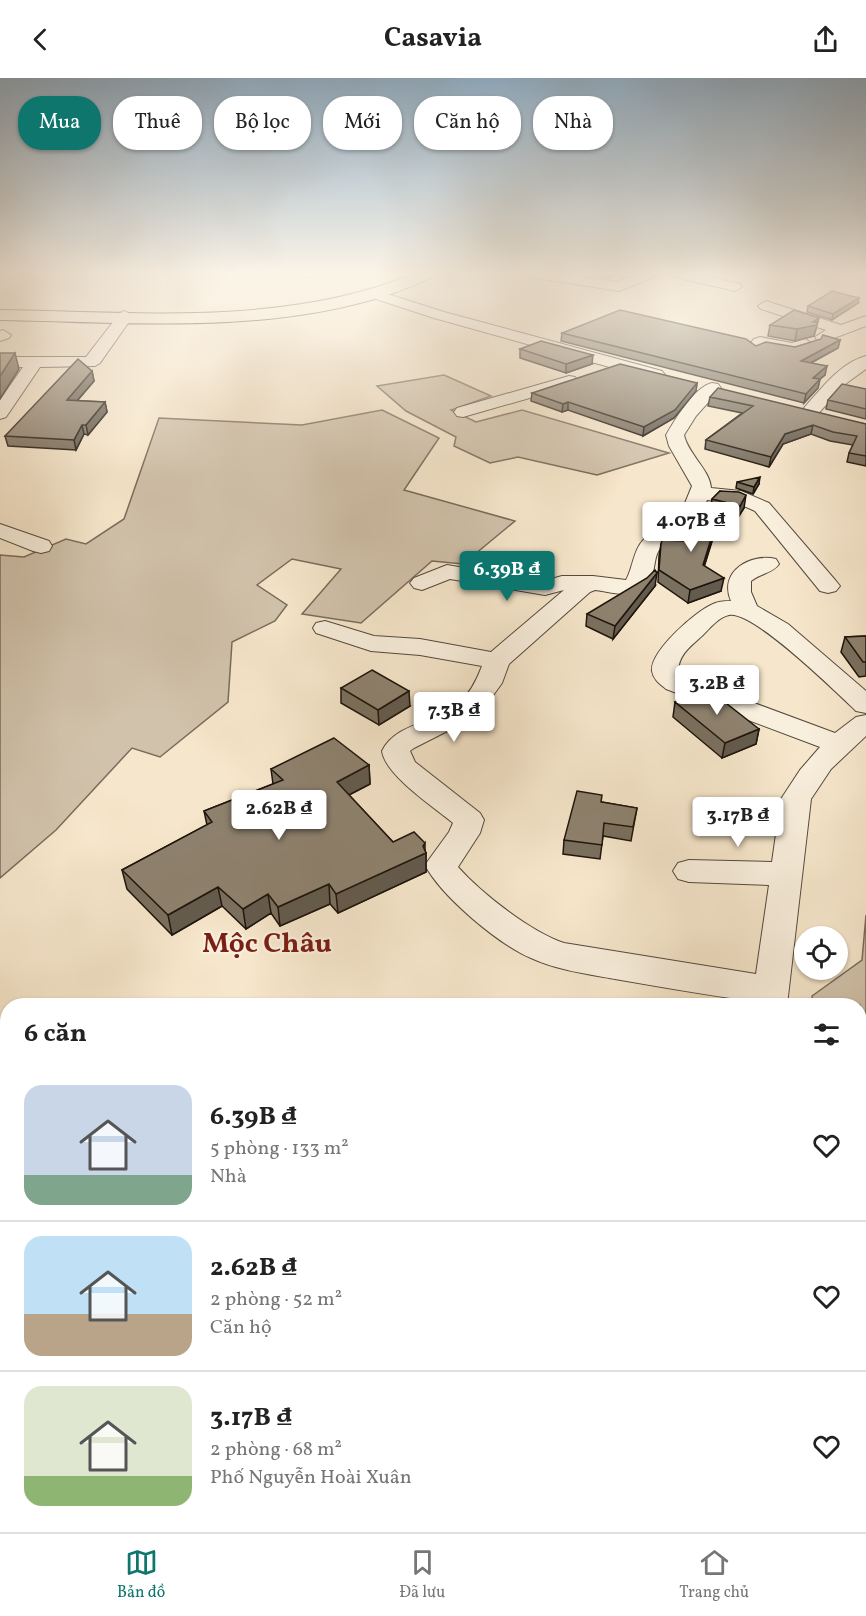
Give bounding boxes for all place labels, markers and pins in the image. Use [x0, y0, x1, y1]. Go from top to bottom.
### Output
pin: 4.07B ₫ [636, 502, 746, 553]
pin: 6.39B ₫ [452, 551, 562, 602]
pin: 3.2B ₫ [668, 665, 766, 716]
pin: 7.3B ₫ [405, 692, 503, 743]
pin: 2.62B ₫ [224, 790, 334, 841]
pin: 3.17B ₫ [683, 797, 793, 848]

